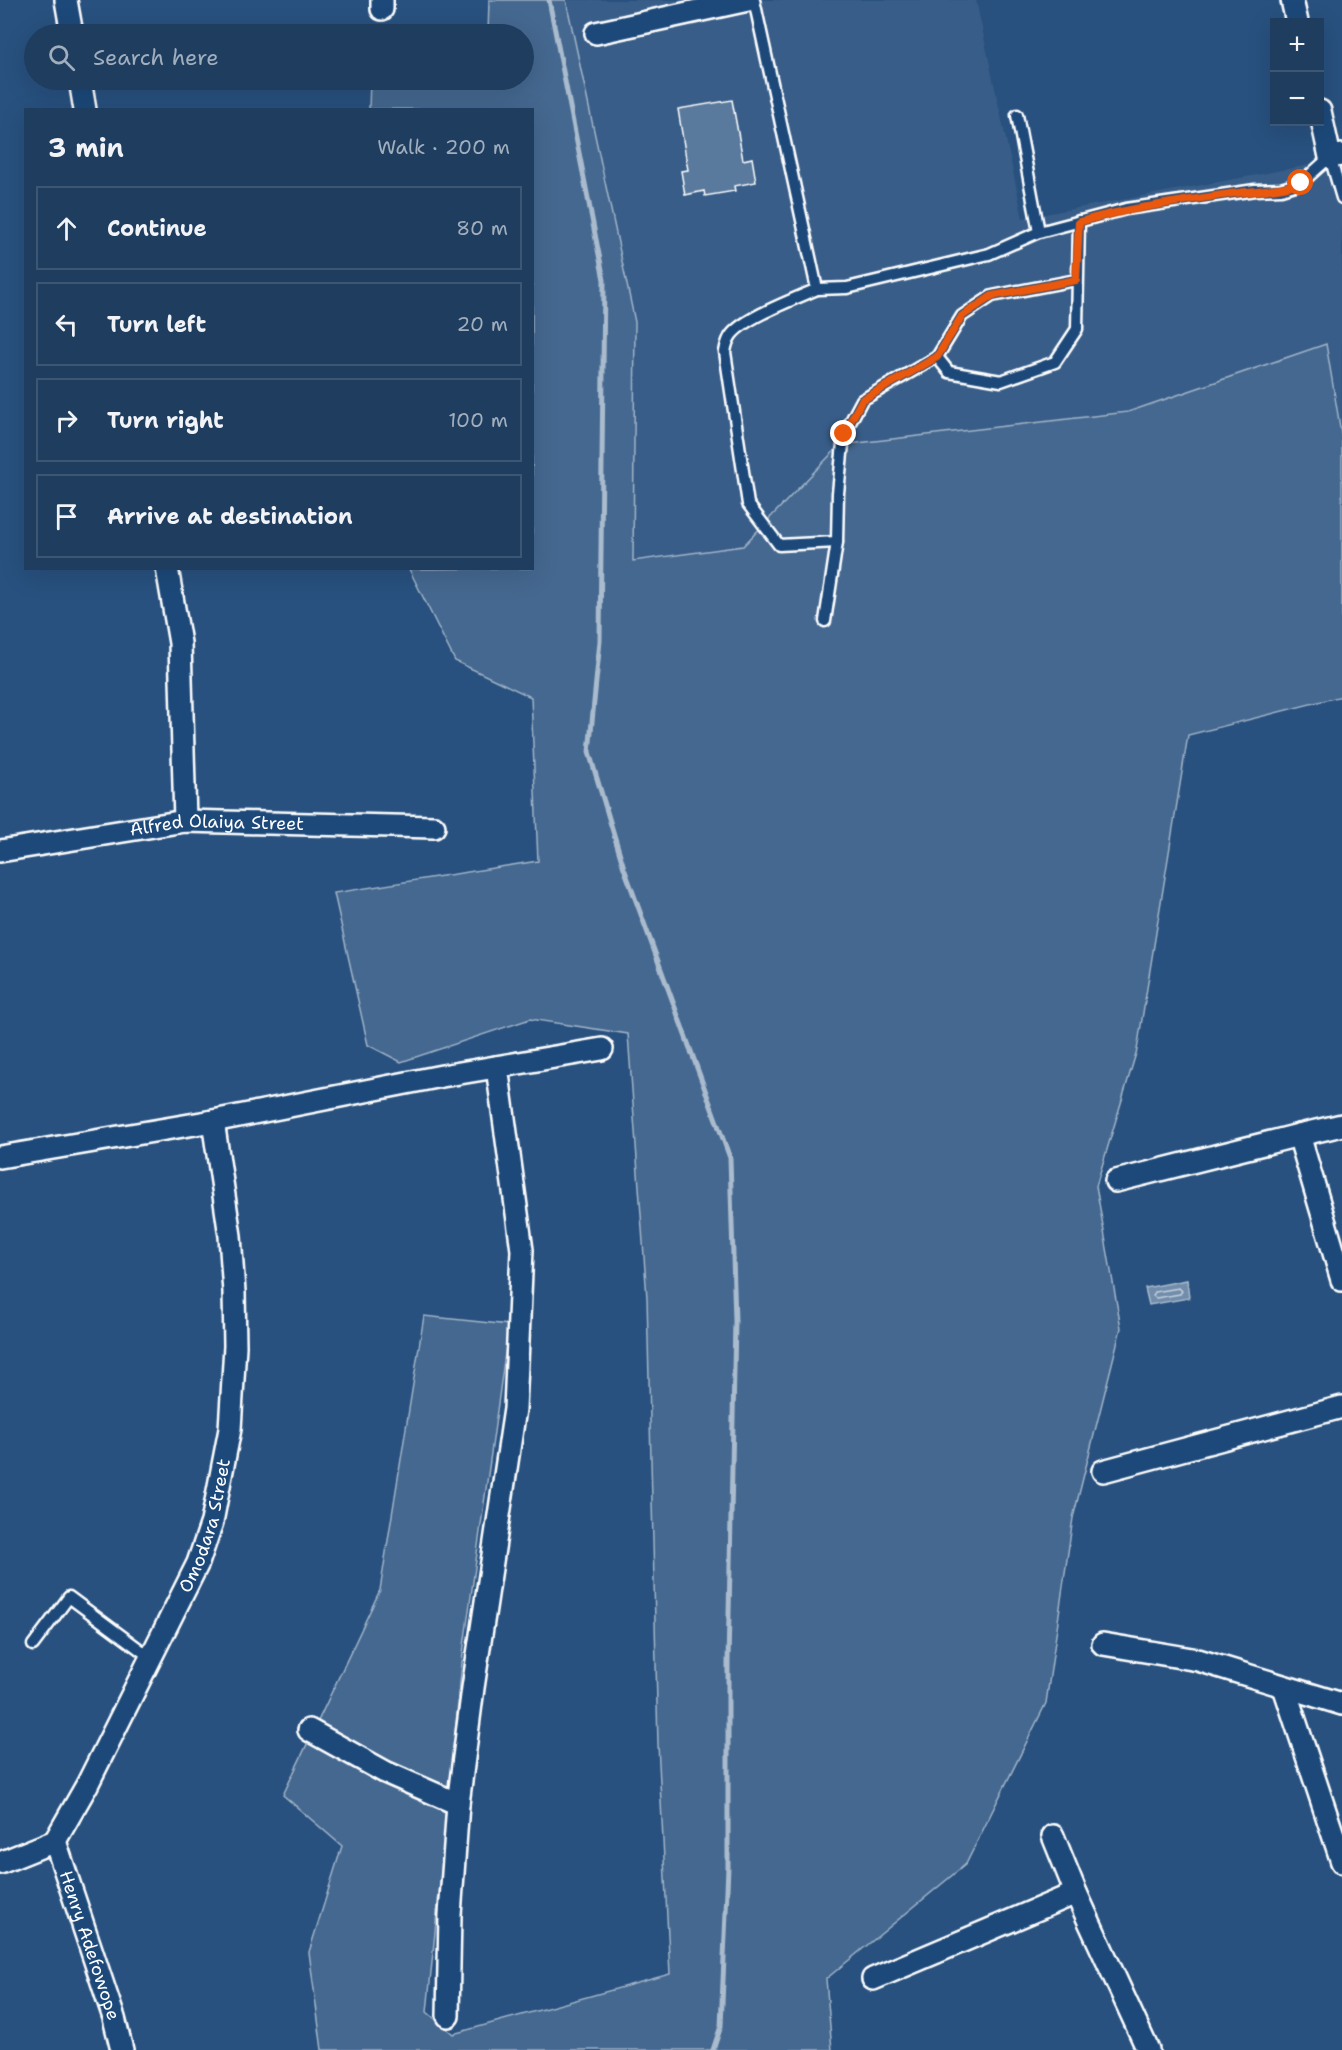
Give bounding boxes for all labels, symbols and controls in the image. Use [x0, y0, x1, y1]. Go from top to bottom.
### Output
map controls [1270, 18, 1324, 126]
button: + [1270, 18, 1324, 72]
search box [24, 24, 534, 90]
icon: search [45, 41, 78, 74]
text: Search here [93, 43, 219, 72]
button: − [1270, 72, 1324, 126]
text: 3 min [48, 130, 124, 165]
text: Walk · 200 m [377, 134, 510, 160]
route start [1287, 169, 1313, 195]
icon: ahead [50, 212, 83, 245]
text: Continue [107, 214, 207, 243]
text: 80 m [456, 215, 508, 241]
icon: left [50, 308, 83, 341]
text: Turn left [107, 310, 206, 339]
text: 20 m [457, 311, 508, 337]
icon: right [50, 404, 83, 437]
text: Turn right [107, 406, 224, 435]
text: 100 m [448, 407, 508, 433]
route end [830, 420, 856, 446]
icon: arrive [50, 500, 83, 533]
text: Arrive at destination [107, 502, 353, 531]
street label: Alfred Olaiya Street [128, 809, 304, 842]
street label: Omodara Street [173, 1456, 236, 1597]
street label: Henry Adefowope [54, 1867, 126, 2023]

